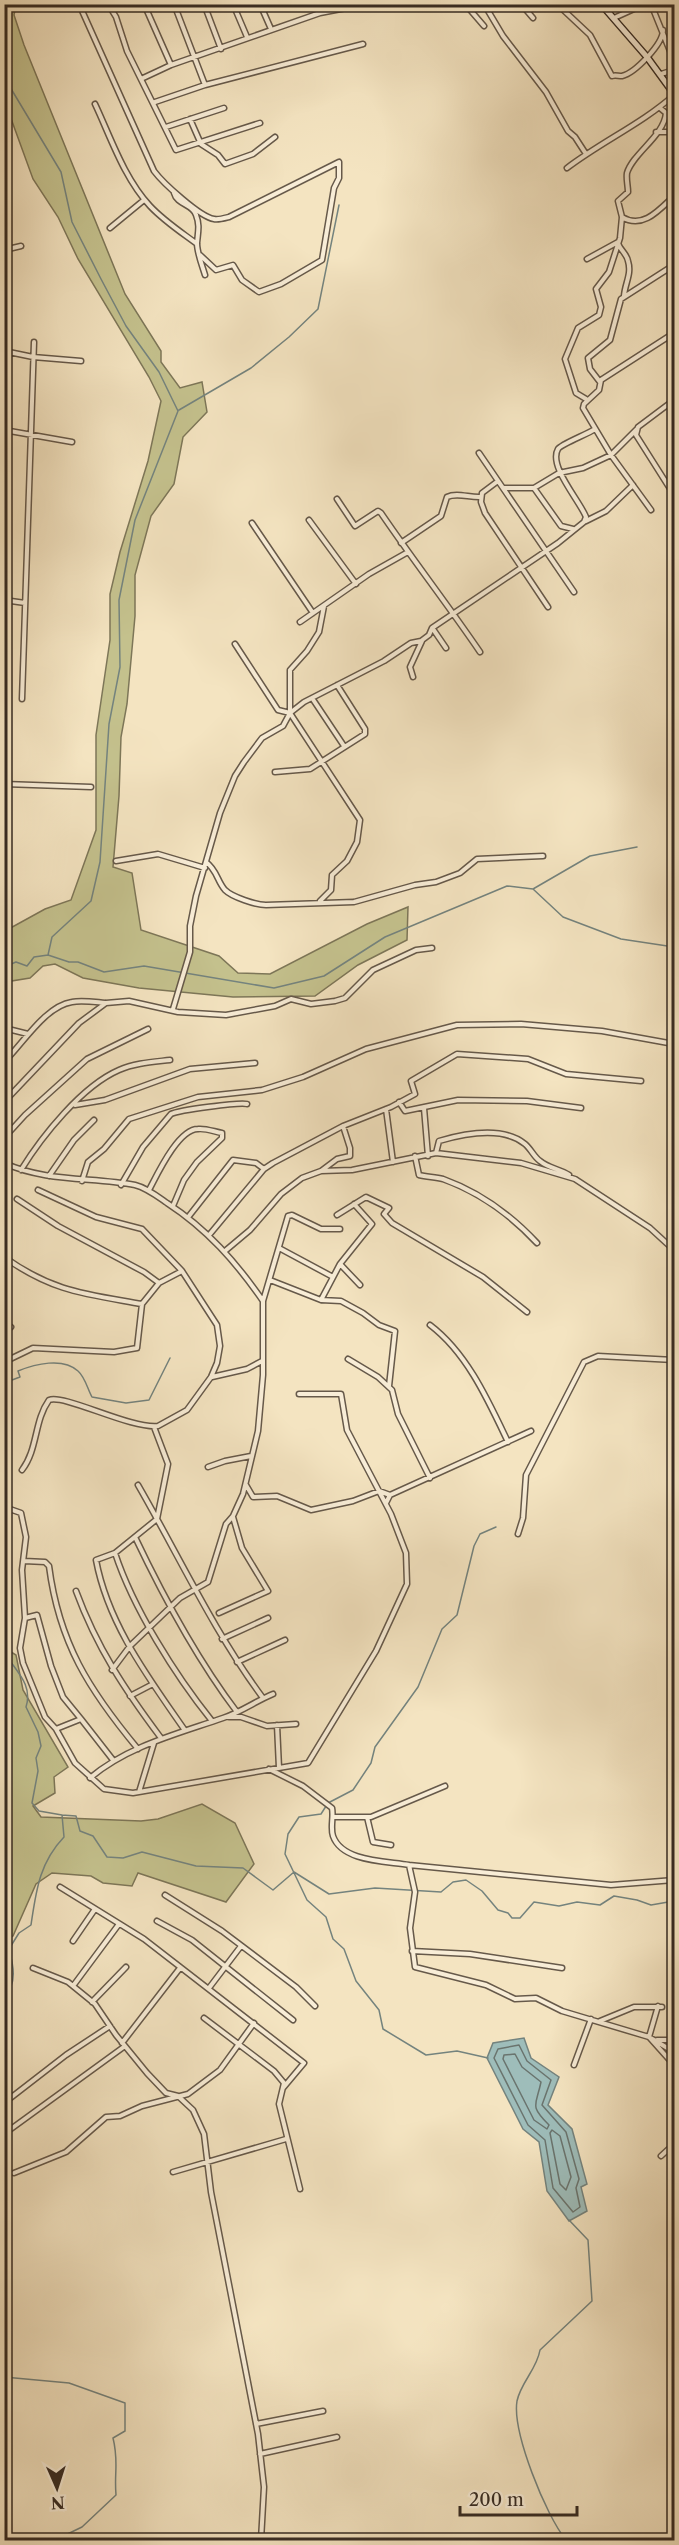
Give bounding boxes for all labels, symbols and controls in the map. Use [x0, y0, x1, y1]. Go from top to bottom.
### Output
north arrow [27, 2458, 87, 2518]
scale bar [460, 2479, 577, 2517]
text: 200 m [469, 2489, 524, 2511]
text: N [50, 2493, 65, 2513]

